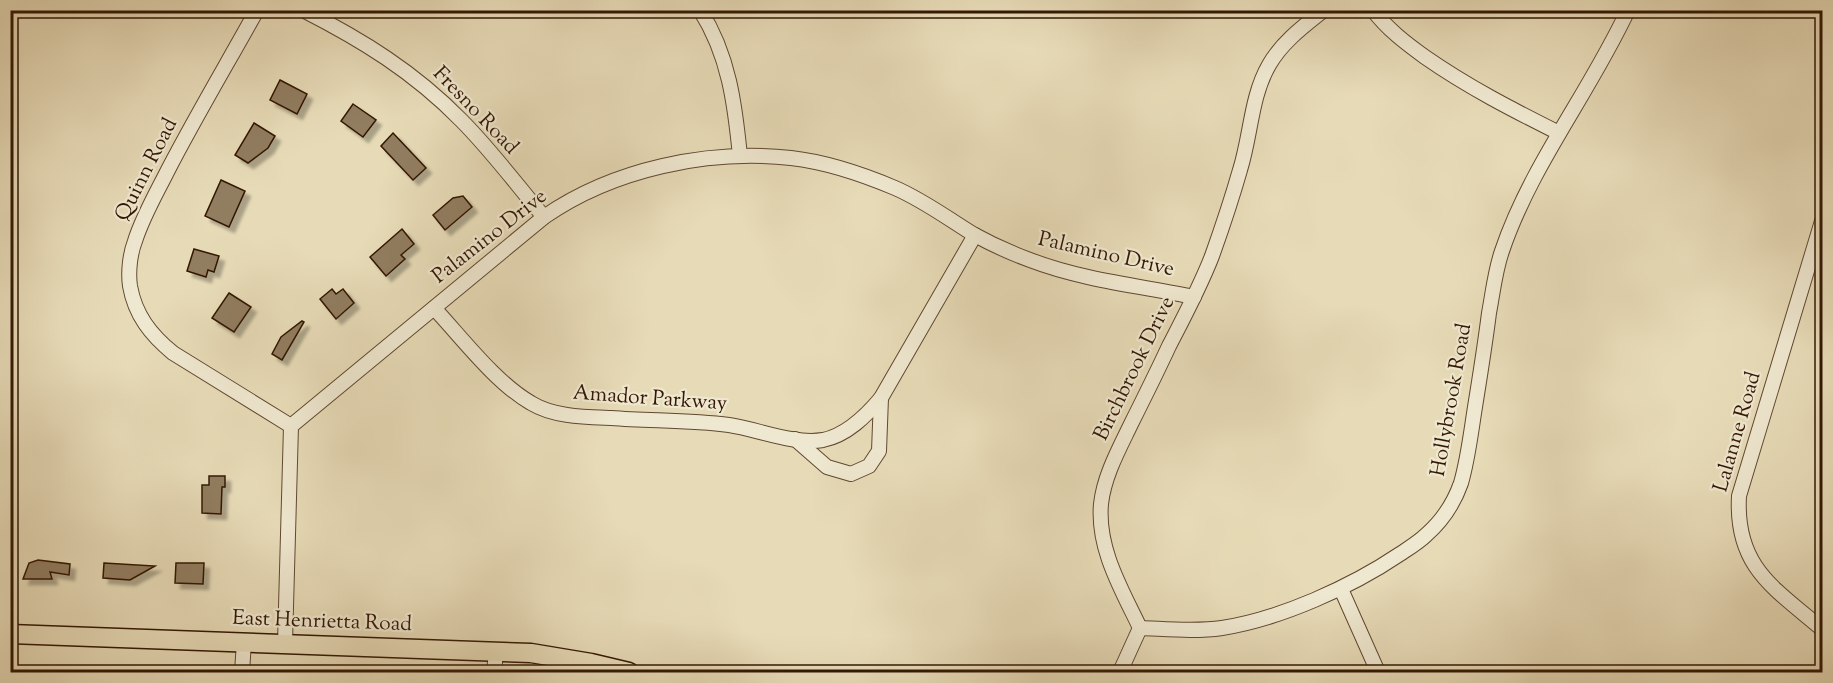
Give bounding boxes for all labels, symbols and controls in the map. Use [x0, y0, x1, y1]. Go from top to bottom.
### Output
street label: Fresno Road [425, 60, 525, 162]
street label: Quinn Road [108, 113, 186, 227]
street label: Palamino Drive [426, 182, 554, 292]
street label: Palamino Drive [1035, 225, 1177, 285]
street label: Birchbrook Drive [1087, 292, 1183, 446]
street label: Hollybrook Road [1424, 321, 1480, 479]
street label: Lalanne Road [1706, 368, 1770, 496]
street label: Amador Parkway [572, 379, 729, 419]
street label: East Henrietta Road [232, 604, 413, 640]

